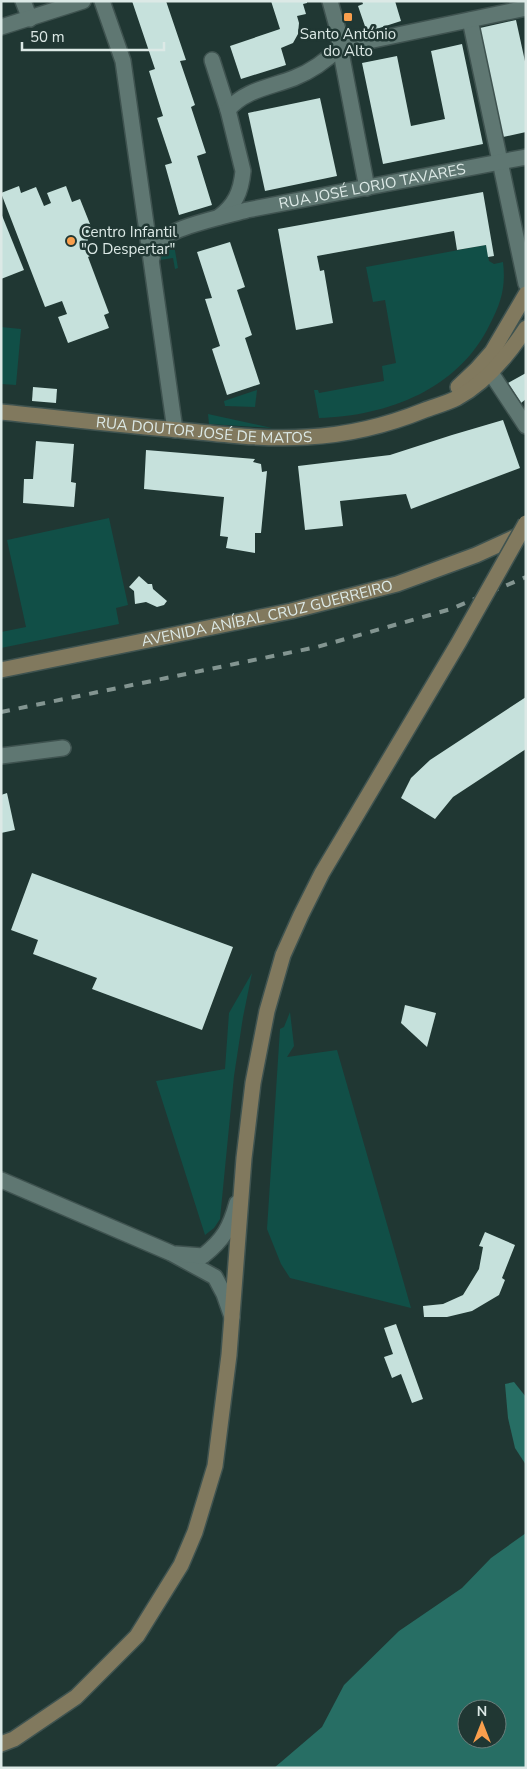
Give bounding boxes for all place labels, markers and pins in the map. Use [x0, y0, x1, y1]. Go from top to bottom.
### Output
marker: Santo António do Alto [342, 11, 354, 23]
place label: Santo António do Alto [300, 24, 396, 61]
place label: Centro Infantil "O Despertar" [81, 222, 177, 259]
marker: Centro Infantil "O Despertar" [65, 235, 77, 247]

